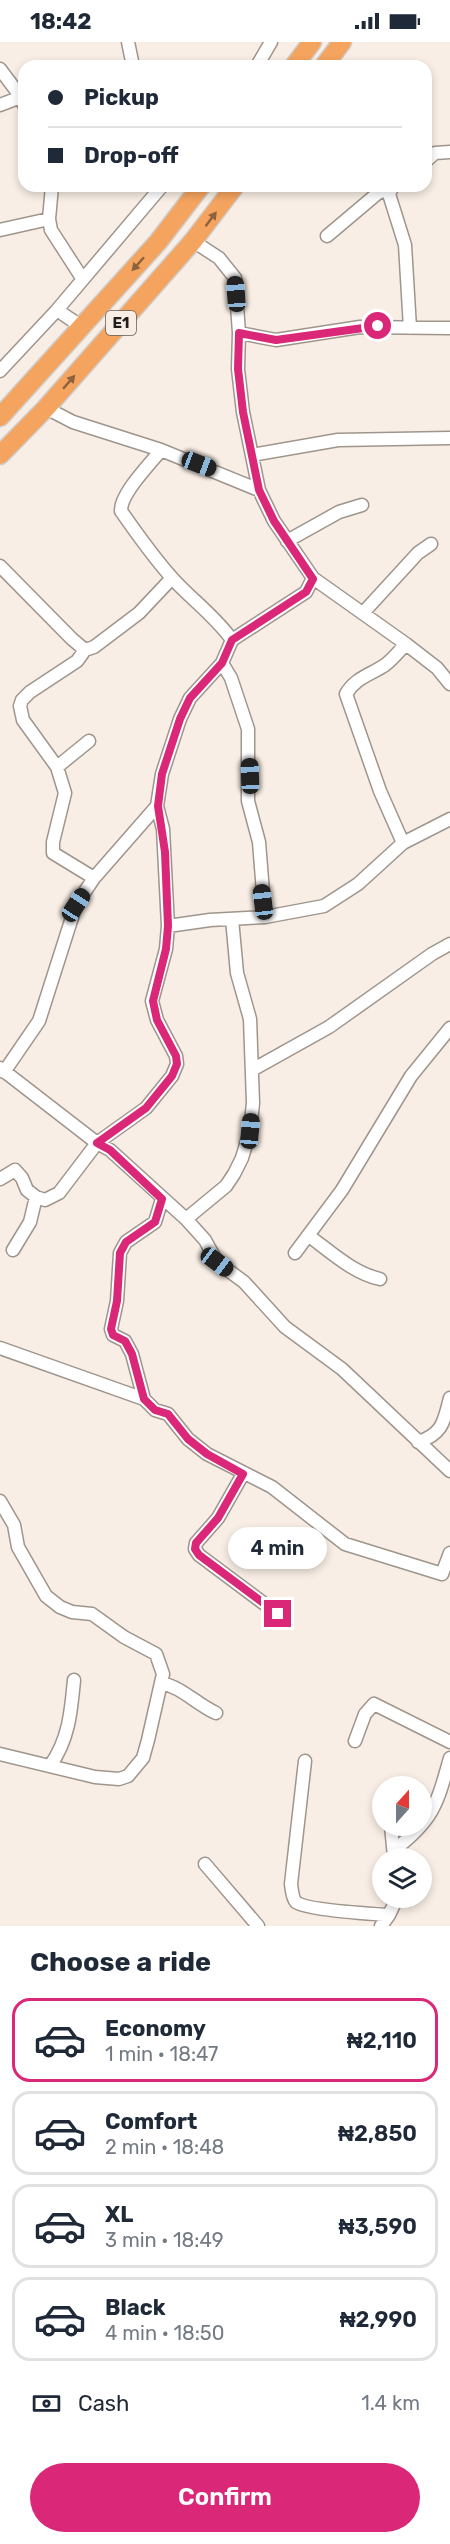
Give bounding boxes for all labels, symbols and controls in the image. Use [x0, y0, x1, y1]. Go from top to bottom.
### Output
text: 18:42 [30, 8, 92, 35]
text: Pickup [84, 84, 159, 111]
text: Drop-off [84, 142, 179, 169]
one-way arrow [204, 211, 216, 226]
one-way arrow [132, 256, 145, 271]
car [226, 275, 246, 313]
road number: E1 [106, 311, 136, 335]
route start [364, 312, 391, 339]
one-way arrow [62, 375, 75, 390]
car [179, 449, 219, 479]
car [240, 758, 260, 794]
car [252, 883, 274, 921]
car [59, 885, 93, 925]
car [239, 1112, 261, 1150]
car [197, 1244, 237, 1280]
callout: 4 min [228, 1527, 328, 1569]
text: 4 min [250, 1536, 305, 1560]
route end [264, 1600, 291, 1627]
north arrow [372, 1776, 432, 1836]
map controls [372, 1776, 432, 1908]
button: layers [372, 1848, 432, 1908]
text: Choose a ride [30, 1946, 211, 1978]
icon: car [33, 2013, 87, 2067]
text: Economy [105, 2015, 206, 2042]
text: ₦2,110 [347, 2027, 417, 2054]
text: 1 min · 18:47 [105, 2042, 218, 2066]
icon: car [33, 2106, 87, 2160]
text: Comfort [105, 2108, 197, 2135]
text: ₦2,850 [338, 2120, 417, 2147]
text: 2 min · 18:48 [105, 2135, 224, 2159]
icon: car [33, 2199, 87, 2253]
text: XL [105, 2201, 133, 2228]
text: ₦3,590 [339, 2213, 417, 2240]
text: 3 min · 18:49 [105, 2228, 224, 2252]
icon: car [33, 2292, 87, 2346]
text: Black [105, 2294, 166, 2321]
text: ₦2,990 [340, 2306, 417, 2333]
text: 4 min · 18:50 [105, 2321, 224, 2345]
icon: cash [30, 2387, 63, 2420]
text: Cash [78, 2390, 129, 2417]
text: 1.4 km [361, 2391, 420, 2415]
button: Confirm [30, 2463, 420, 2532]

